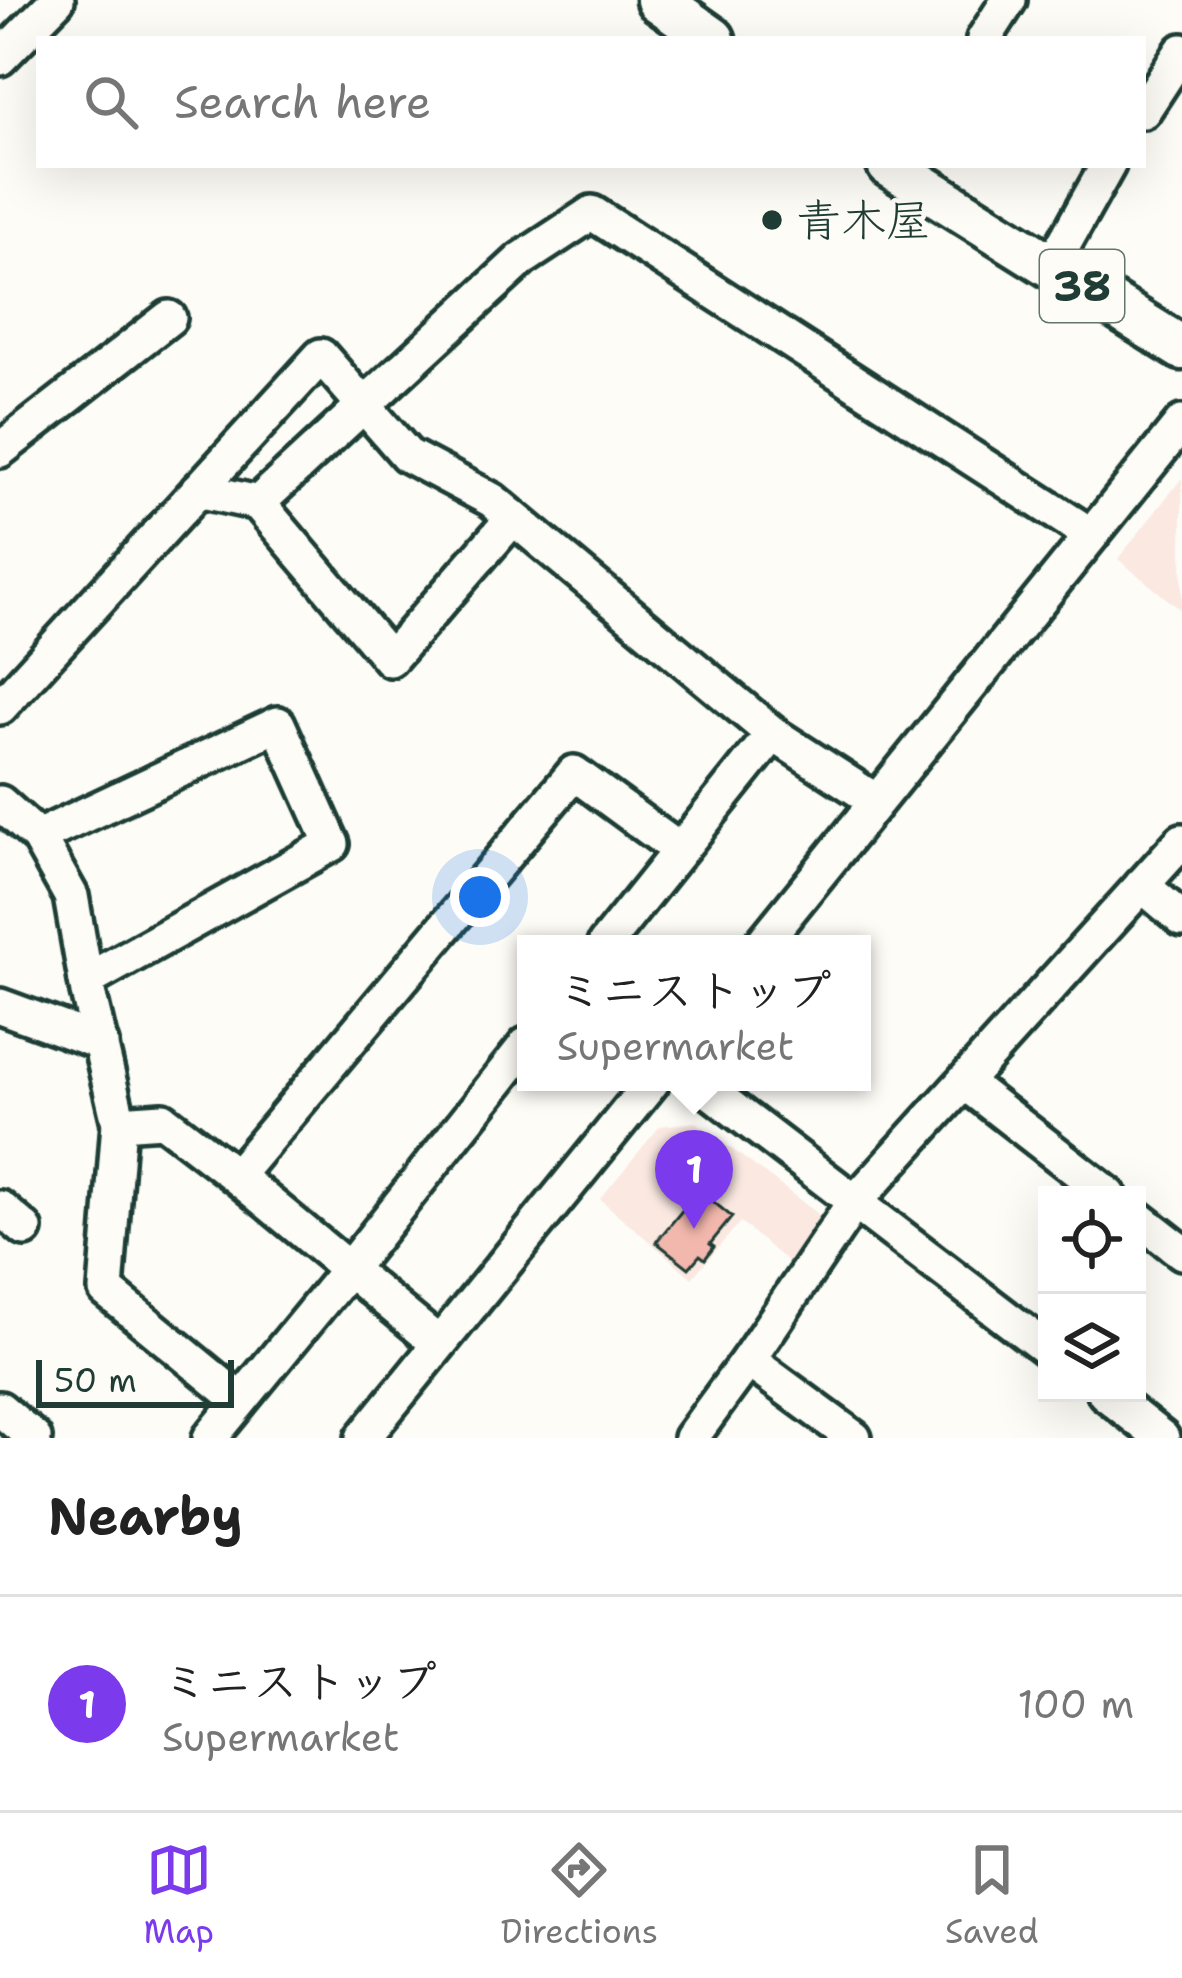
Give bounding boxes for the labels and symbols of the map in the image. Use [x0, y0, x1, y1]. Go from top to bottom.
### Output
place label: 青木屋 [796, 190, 931, 250]
marker: 青木屋 [759, 207, 785, 233]
road number: 38 [1040, 250, 1124, 322]
your location [450, 867, 510, 927]
pin: 1 [655, 1130, 733, 1229]
scale bar [36, 1354, 234, 1407]

